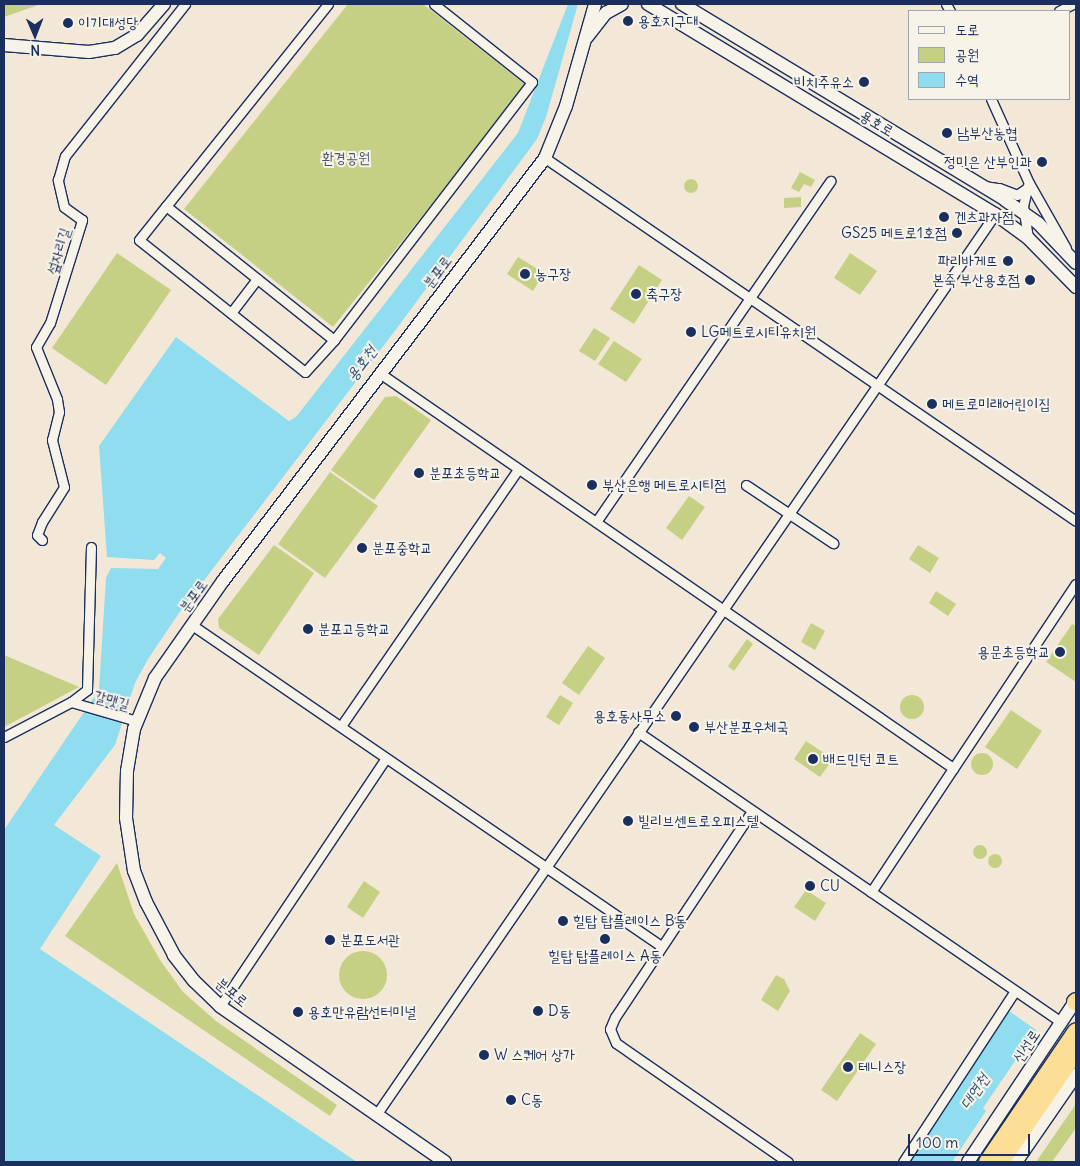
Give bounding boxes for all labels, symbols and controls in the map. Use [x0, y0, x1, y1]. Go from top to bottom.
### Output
north arrow [10, 10, 60, 60]
legend [908, 10, 1070, 100]
place label: 용호지구대 [638, 12, 698, 30]
place label: 이기대성당 [78, 14, 138, 32]
marker: 용호지구대 [622, 15, 634, 27]
marker: 이기대성당 [62, 17, 74, 29]
text: 도로 [955, 20, 979, 39]
text: N [30, 41, 40, 59]
text: 공원 [955, 45, 979, 64]
text: 수역 [955, 70, 979, 89]
place label: 비치주유소 [794, 73, 854, 91]
marker: 비치주유소 [858, 76, 870, 88]
street label: 용호로 [857, 106, 897, 140]
place label: 남부산농협 [957, 124, 1017, 142]
marker: 남부산농협 [941, 127, 953, 139]
park label: 환경공원 [322, 149, 370, 167]
place label: 정미은 산부인과 [944, 153, 1032, 171]
marker: 정미은 산부인과 [1036, 156, 1048, 168]
place label: 겐츠과자점 [954, 208, 1014, 226]
marker: 겐츠과자점 [938, 211, 950, 223]
place label: GS25 메트로1호점 [841, 224, 947, 242]
street label: 섶자리길 [42, 225, 74, 277]
marker: GS25 메트로1호점 [951, 227, 963, 239]
street label: 분포로 [419, 252, 455, 292]
place label: 파리바게뜨 [938, 252, 998, 270]
marker: 파리바게뜨 [1002, 255, 1014, 267]
place label: 농구장 [535, 265, 571, 283]
marker: 농구장 [519, 268, 531, 280]
place label: 본죽 부산용호점 [932, 271, 1020, 289]
marker: 본죽 부산용호점 [1024, 274, 1036, 286]
place label: 축구장 [646, 285, 682, 303]
marker: 축구장 [630, 288, 642, 300]
place label: LG메트로시티유치원 [701, 323, 816, 341]
marker: LG메트로시티유치원 [685, 326, 697, 338]
water label: 용호천 [342, 342, 380, 384]
place label: 메트로미래어린이집 [942, 395, 1051, 413]
marker: 메트로미래어린이집 [926, 398, 938, 410]
place label: 분포초등학교 [429, 464, 501, 482]
marker: 분포초등학교 [413, 467, 425, 479]
place label: 부산은행 메트로시티점 [602, 476, 726, 494]
marker: 부산은행 메트로시티점 [586, 479, 598, 491]
place label: 분포중학교 [372, 539, 432, 557]
marker: 분포중학교 [356, 542, 368, 554]
street label: 분포로 [175, 576, 211, 616]
place label: 분포고등학교 [318, 620, 390, 638]
marker: 분포고등학교 [302, 623, 314, 635]
place label: 용문초등학교 [978, 643, 1050, 661]
marker: 용문초등학교 [1054, 646, 1066, 658]
street label: 갈맷길 [92, 687, 132, 713]
place label: 용호동사무소 [594, 707, 666, 725]
marker: 용호동사무소 [670, 710, 682, 722]
place label: 부산분포우체국 [704, 718, 788, 736]
marker: 부산분포우체국 [688, 721, 700, 733]
place label: 배드민턴 코트 [823, 750, 899, 768]
marker: 배드민턴 코트 [807, 753, 819, 765]
place label: 빌리브센트로오피스텔 [638, 812, 759, 830]
marker: 빌리브센트로오피스텔 [622, 815, 634, 827]
place label: CU [820, 877, 840, 895]
marker: CU [804, 880, 816, 892]
place label: 힐탑 탑플레이스 B동 [573, 912, 687, 930]
marker: 힐탑 탑플레이스 B동 [557, 915, 569, 927]
place label: 분포도서관 [340, 931, 400, 949]
marker: 힐탑 탑플레이스 A동 [599, 933, 611, 945]
marker: 분포도서관 [324, 934, 336, 946]
place label: 힐탑 탑플레이스 A동 [548, 947, 662, 965]
street label: 분포로 [212, 974, 252, 1010]
place label: D동 [548, 1002, 571, 1020]
place label: 용호만유람선터미널 [308, 1003, 417, 1021]
marker: D동 [532, 1005, 544, 1017]
marker: 용호만유람선터미널 [292, 1006, 304, 1018]
street label: 신선로 [1008, 1026, 1044, 1066]
place label: W 스퀘어 상가 [494, 1046, 575, 1064]
marker: W 스퀘어 상가 [478, 1049, 490, 1061]
place label: 테니스장 [858, 1058, 906, 1076]
marker: 테니스장 [842, 1061, 854, 1073]
water label: 대연천 [955, 1070, 993, 1112]
place label: C동 [521, 1091, 543, 1109]
marker: C동 [505, 1094, 517, 1106]
scale bar [910, 1124, 1032, 1156]
text: 100 m [916, 1133, 958, 1152]

